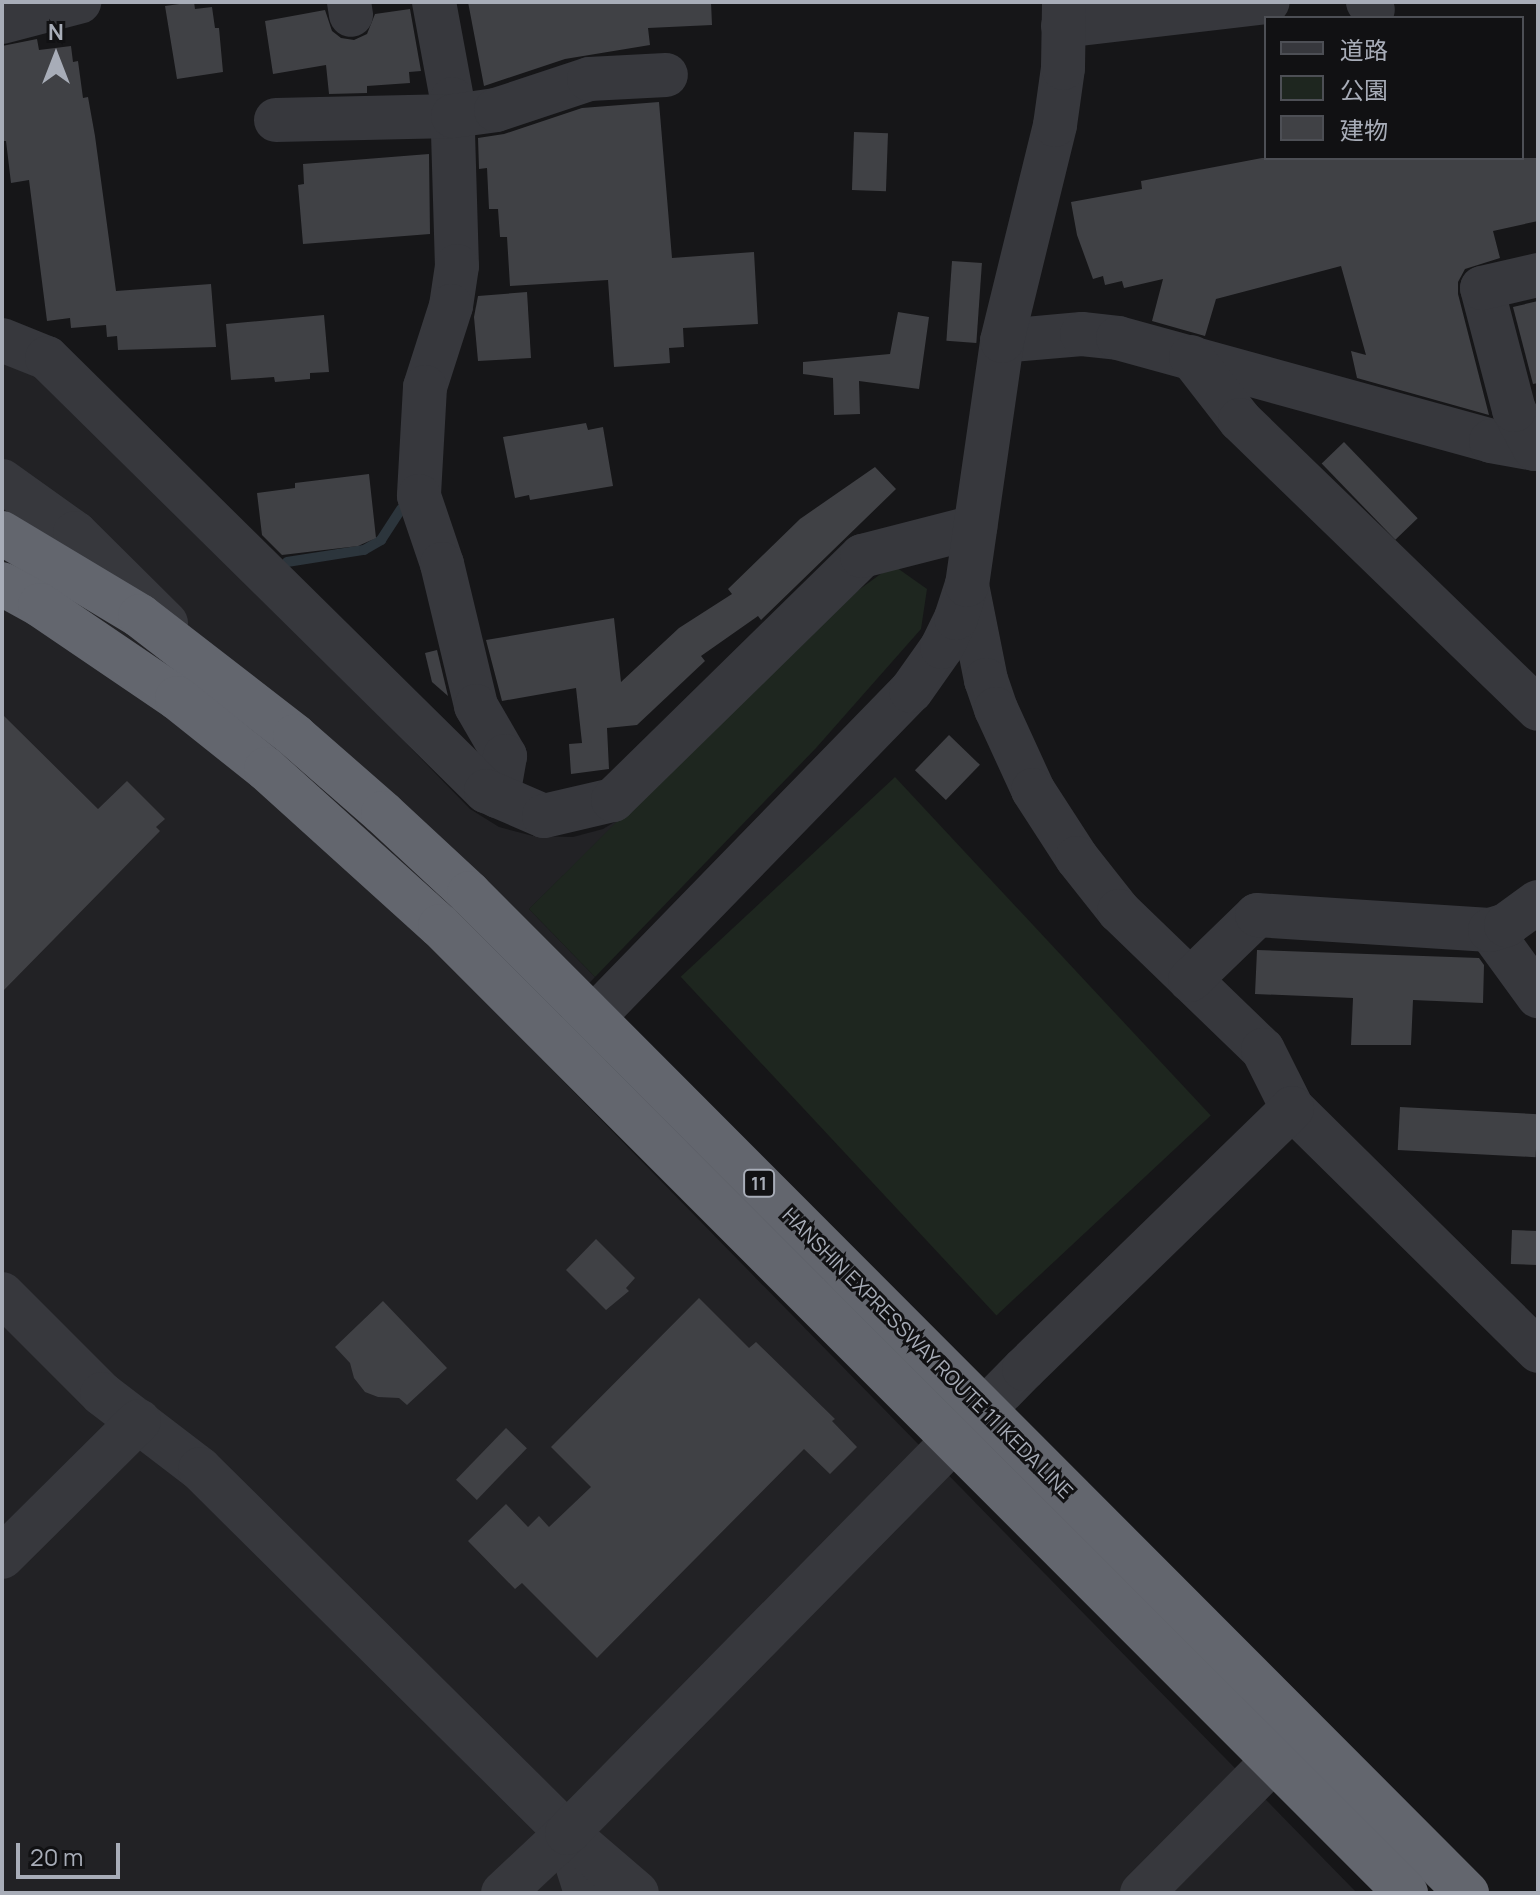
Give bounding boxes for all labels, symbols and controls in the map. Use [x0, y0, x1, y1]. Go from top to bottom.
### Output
north arrow [16, 16, 96, 96]
legend [1264, 16, 1524, 160]
text: N [48, 17, 64, 47]
text: 道路 [1340, 33, 1388, 66]
text: 公園 [1340, 73, 1388, 106]
text: 建物 [1340, 113, 1388, 146]
road number: 11 [743, 1169, 775, 1197]
street label: HANSHIN EXPRESSWAY ROUTE 11 IKEDA LINE [778, 1203, 1078, 1503]
scale bar [20, 1827, 124, 1877]
text: 20 m [30, 1840, 83, 1873]

